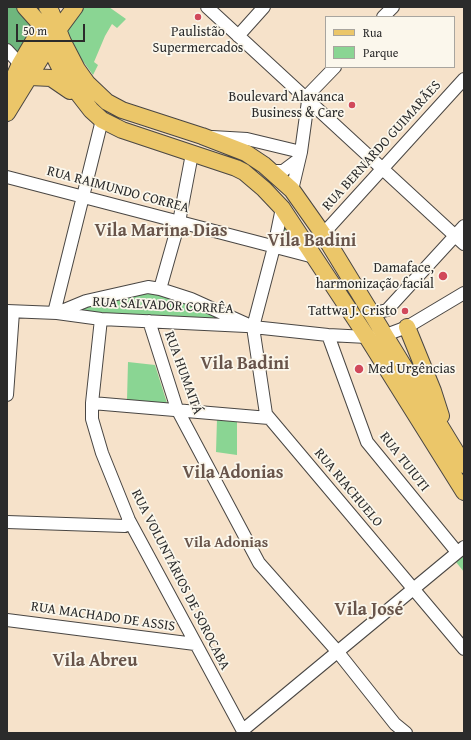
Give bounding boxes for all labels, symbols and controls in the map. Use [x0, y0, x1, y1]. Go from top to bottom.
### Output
marker: Paulistão Supermercados [193, 12, 203, 22]
scale bar [18, 16, 87, 42]
legend [325, 16, 455, 68]
text: 50 m [23, 22, 47, 39]
place label: Paulistão Supermercados [153, 24, 243, 56]
text: Rua [363, 24, 382, 41]
text: Parque [363, 44, 398, 61]
street label: RUA BERNARDO GUIMARÃES [319, 77, 445, 215]
place label: Boulevard Alavanca Business & Care [229, 89, 344, 122]
marker: Boulevard Alavanca Business & Care [347, 100, 357, 110]
street label: RUA RAIMUNDO CORREA [45, 163, 191, 217]
district label: Vila Marina Dias [94, 220, 228, 242]
district label: Vila Badini [268, 230, 356, 252]
place label: Damaface, harmonização facial [316, 260, 434, 292]
marker: Damaface, harmonização facial [437, 270, 449, 282]
street label: RUA SALVADOR CORRÊA [92, 294, 234, 318]
place label: Tattwa J. Cristo [308, 303, 397, 319]
marker: Tattwa J. Cristo [400, 306, 410, 316]
street label: RUA HUMAITÁ [160, 329, 206, 417]
district label: Vila Badini [201, 353, 289, 375]
place label: Med Urgências [368, 361, 455, 377]
marker: Med Urgências [353, 363, 365, 375]
street label: RUA TUIUTI [376, 429, 432, 495]
street label: RUA RIACHUELO [310, 445, 386, 531]
district label: Vila Adonias [183, 462, 283, 484]
street label: RUA VOLUNTÁRIOS DE SOROCABA [127, 487, 233, 673]
district label: Vila Adonias [184, 534, 268, 552]
street label: RUA MACHADO DE ASSIS [30, 599, 176, 635]
district label: Vila José [335, 599, 403, 621]
district label: Vila Abreu [53, 650, 137, 672]

